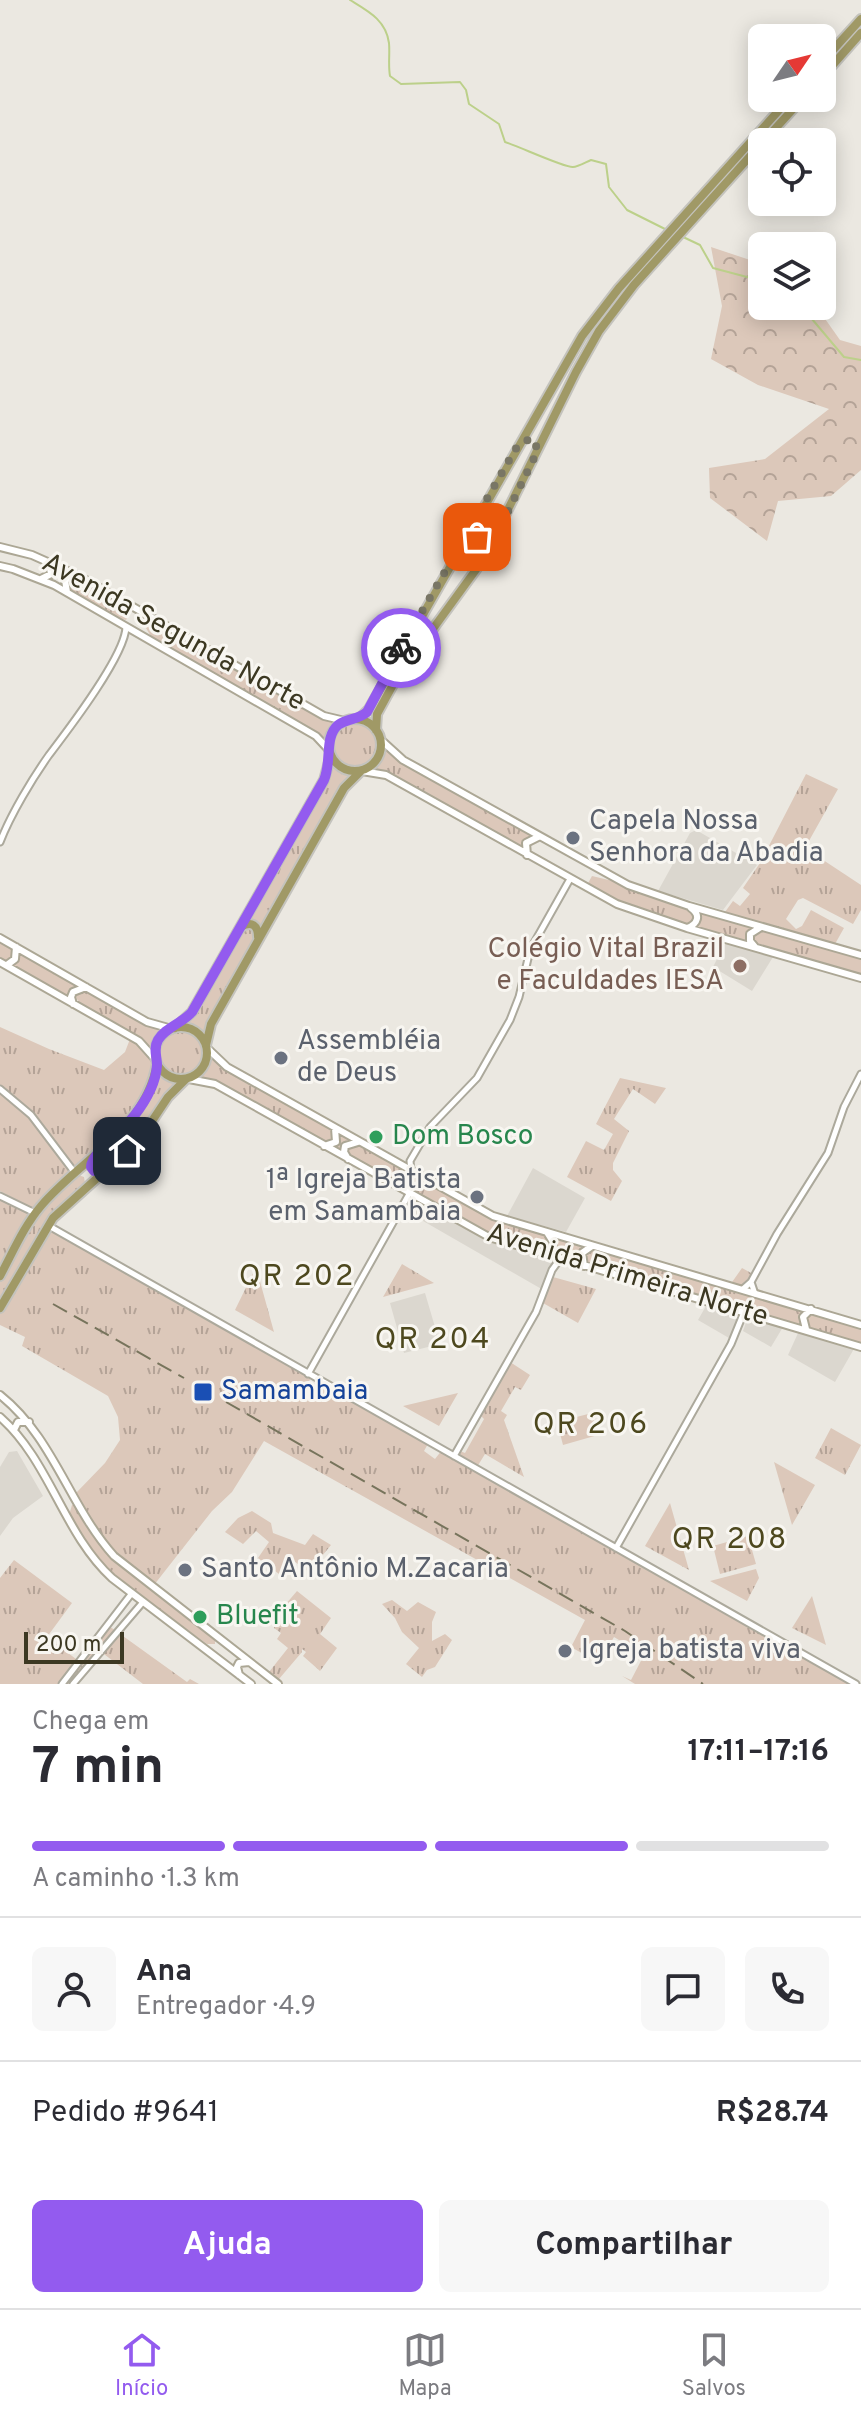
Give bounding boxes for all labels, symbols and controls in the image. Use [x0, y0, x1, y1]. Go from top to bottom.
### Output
north arrow [748, 24, 836, 112]
map controls [748, 24, 836, 320]
button: locate [748, 128, 836, 216]
button: layers [748, 232, 836, 320]
pin [443, 503, 511, 571]
icon: bag [455, 515, 499, 559]
street label: Avenida Segunda Norte [35, 546, 311, 720]
courier [361, 608, 441, 688]
icon: bike [379, 626, 423, 670]
place label: Capela Nossa Senhora da Abadia [589, 804, 823, 872]
marker: Capela Nossa Senhora da Abadia [564, 829, 582, 847]
place label: Colégio Vital Brazil e Faculdades IESA [487, 932, 724, 1000]
marker: Colégio Vital Brazil e Faculdades IESA [731, 957, 749, 975]
place label: Assembléia de Deus [297, 1024, 441, 1092]
marker: Assembléia de Deus [272, 1049, 290, 1067]
pin [93, 1117, 161, 1185]
place label: Dom Bosco [392, 1119, 533, 1155]
marker: Dom Bosco [367, 1128, 385, 1146]
icon: home [105, 1129, 149, 1173]
place label: 1ª Igreja Batista em Samambaia [266, 1163, 461, 1231]
marker: 1ª Igreja Batista em Samambaia [468, 1188, 486, 1206]
street label: Avenida Primeira Norte [482, 1216, 772, 1336]
district label: QR 202 [239, 1259, 355, 1296]
district label: QR 204 [374, 1322, 492, 1359]
place label: Samambaia [221, 1374, 368, 1410]
marker: Samambaia [192, 1381, 214, 1403]
district label: QR 206 [533, 1407, 649, 1444]
district label: QR 208 [672, 1522, 788, 1559]
place label: Santo Antônio M.Zacaria [201, 1552, 509, 1588]
marker: Santo Antônio M.Zacaria [176, 1561, 194, 1579]
place label: Bluefit [216, 1599, 299, 1635]
marker: Bluefit [191, 1608, 209, 1626]
scale bar [24, 1628, 124, 1664]
text: 200 m [36, 1632, 101, 1659]
place label: Igreja batista viva [581, 1633, 801, 1669]
marker: Igreja batista viva [556, 1642, 574, 1660]
text: Chega em [32, 1706, 149, 1739]
text: 17:11–17:16 [687, 1734, 829, 1771]
text: 7 min [32, 1736, 164, 1802]
text: A caminho · 1.3 km [32, 1863, 240, 1896]
button: person [32, 1947, 116, 2031]
button: chat [641, 1947, 725, 2031]
button: phone [745, 1947, 829, 2031]
text: Ana [136, 1954, 192, 1991]
text: Entregador · 4.9 [136, 1991, 316, 2024]
text: Pedido #9641 [32, 2095, 219, 2132]
text: R$28.74 [716, 2095, 829, 2132]
button: Ajuda [32, 2200, 423, 2292]
button: Compartilhar [439, 2200, 829, 2292]
tab: Início [115, 2328, 168, 2403]
tab: Mapa [398, 2328, 452, 2403]
tab: Salvos [682, 2328, 746, 2403]

